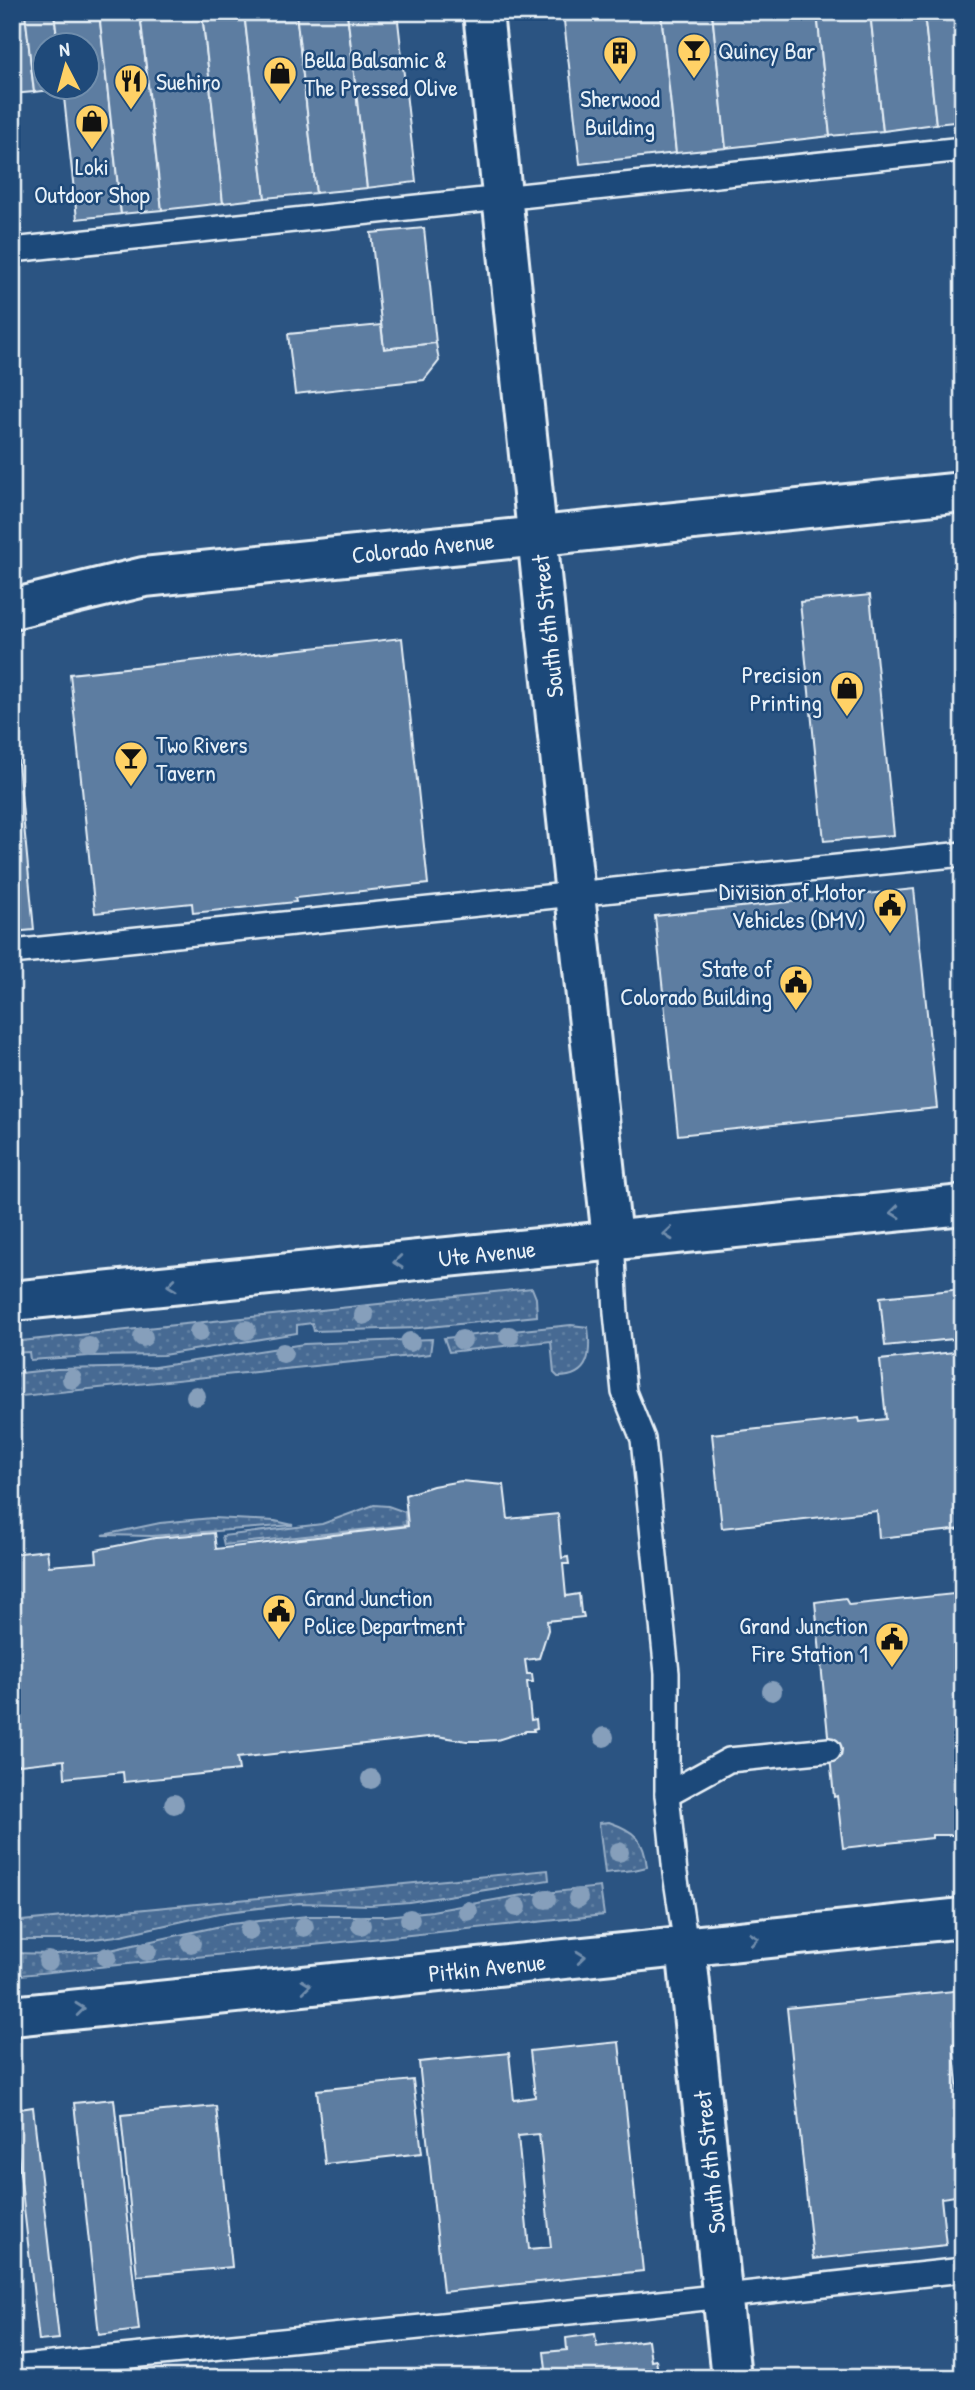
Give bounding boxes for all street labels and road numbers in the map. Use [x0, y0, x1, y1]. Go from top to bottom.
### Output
street label: Colorado Avenue [350, 524, 496, 570]
street label: South 6th Street [524, 552, 570, 699]
street label: Ute Avenue [437, 1232, 538, 1274]
street label: Pitkin Avenue [427, 1945, 548, 1989]
street label: South 6th Street [686, 2088, 732, 2235]

